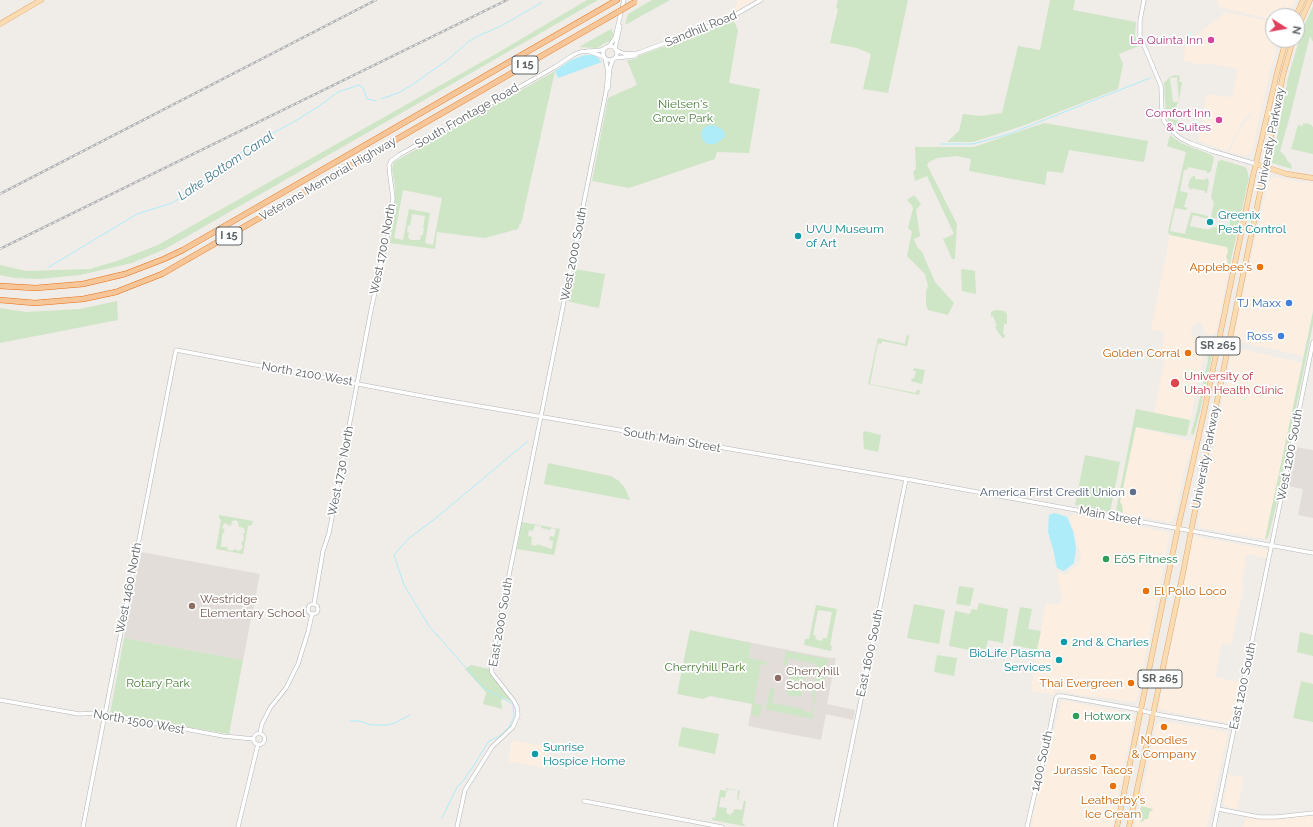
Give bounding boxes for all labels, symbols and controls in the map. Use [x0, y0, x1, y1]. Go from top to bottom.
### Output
street label: Sandhill Road [663, 8, 739, 50]
north arrow [1265, 8, 1305, 48]
text: N [1289, 25, 1303, 36]
place label: La Quinta Inn [1130, 33, 1203, 47]
marker: La Quinta Inn [1206, 35, 1216, 45]
road number: I 15 [512, 56, 538, 74]
street label: South Frontage Road [413, 80, 521, 152]
street label: University Parkway [1254, 86, 1288, 192]
park label: Nielsen's Grove Park [653, 97, 713, 125]
place label: Comfort Inn & Suites [1145, 106, 1211, 134]
marker: Comfort Inn & Suites [1214, 115, 1224, 125]
water label: Lake Bottom Canal [175, 128, 277, 204]
street label: Veterans Memorial Highway [257, 134, 399, 224]
street label: West 1700 North [367, 202, 399, 296]
street label: West 2000 South [558, 206, 590, 302]
place label: Greenix Pest Control [1218, 208, 1286, 236]
marker: Greenix Pest Control [1205, 217, 1215, 227]
place label: UVU Museum of Art [806, 222, 884, 250]
road number: I 15 [216, 227, 242, 245]
marker: UVU Museum of Art [793, 231, 803, 241]
place label: Applebee's [1189, 260, 1252, 274]
marker: Applebee's [1255, 262, 1265, 272]
place label: TJ Maxx [1237, 296, 1281, 310]
marker: TJ Maxx [1284, 298, 1294, 308]
place label: Ross [1247, 329, 1273, 343]
marker: Ross [1276, 331, 1286, 341]
road number: SR 265 [1196, 337, 1240, 355]
place label: Golden Corral [1103, 346, 1180, 360]
marker: Golden Corral [1183, 348, 1193, 358]
street label: North 2100 West [260, 359, 354, 389]
place label: University of Utah Health Clinic [1184, 369, 1284, 397]
marker: University of Utah Health Clinic [1169, 377, 1181, 389]
street label: University Parkway [1189, 404, 1223, 510]
street label: West 1200 South [1274, 408, 1306, 502]
street label: South Main Street [622, 424, 722, 456]
street label: West 1730 North [325, 425, 357, 517]
place label: America First Credit Union [980, 485, 1125, 499]
marker: America First Credit Union [1128, 487, 1138, 497]
street label: Main Street [1078, 503, 1142, 529]
street label: West 1460 North [113, 541, 145, 635]
place label: EōS Fitness [1114, 552, 1178, 566]
marker: EōS Fitness [1101, 554, 1111, 564]
street label: East 2000 South [486, 576, 516, 668]
place label: El Pollo Loco [1154, 584, 1227, 598]
marker: El Pollo Loco [1141, 586, 1151, 596]
place label: Westridge Elementary School [200, 592, 305, 620]
marker: Westridge Elementary School [187, 601, 197, 611]
street label: East 1600 South [854, 608, 886, 698]
place label: 2nd & Charles [1072, 635, 1149, 649]
marker: 2nd & Charles [1059, 637, 1069, 647]
street label: East 1200 South [1227, 641, 1259, 731]
place label: BioLife Plasma Services [969, 646, 1051, 674]
marker: BioLife Plasma Services [1054, 655, 1064, 665]
park label: Cherryhill Park [665, 660, 745, 674]
place label: Cherryhill School [786, 664, 839, 692]
road number: SR 265 [1138, 670, 1182, 688]
marker: Cherryhill School [773, 673, 783, 683]
park label: Rotary Park [126, 676, 190, 690]
place label: Thai Evergreen [1040, 676, 1123, 690]
marker: Thai Evergreen [1126, 678, 1136, 688]
street label: North 1500 West [92, 707, 186, 737]
place label: Hotworx [1084, 709, 1131, 723]
marker: Hotworx [1071, 711, 1081, 721]
marker: Noodles & Company [1159, 722, 1169, 732]
street label: 1400 South [1028, 729, 1056, 793]
place label: Noodles & Company [1132, 733, 1196, 761]
place label: Sunrise Hospice Home [543, 740, 625, 768]
marker: Sunrise Hospice Home [530, 749, 540, 759]
marker: Jurassic Tacos [1088, 752, 1098, 762]
place label: Jurassic Tacos [1053, 763, 1133, 777]
marker: Leatherby's Ice Cream [1108, 781, 1118, 791]
place label: Leatherby's Ice Cream [1081, 793, 1145, 821]

